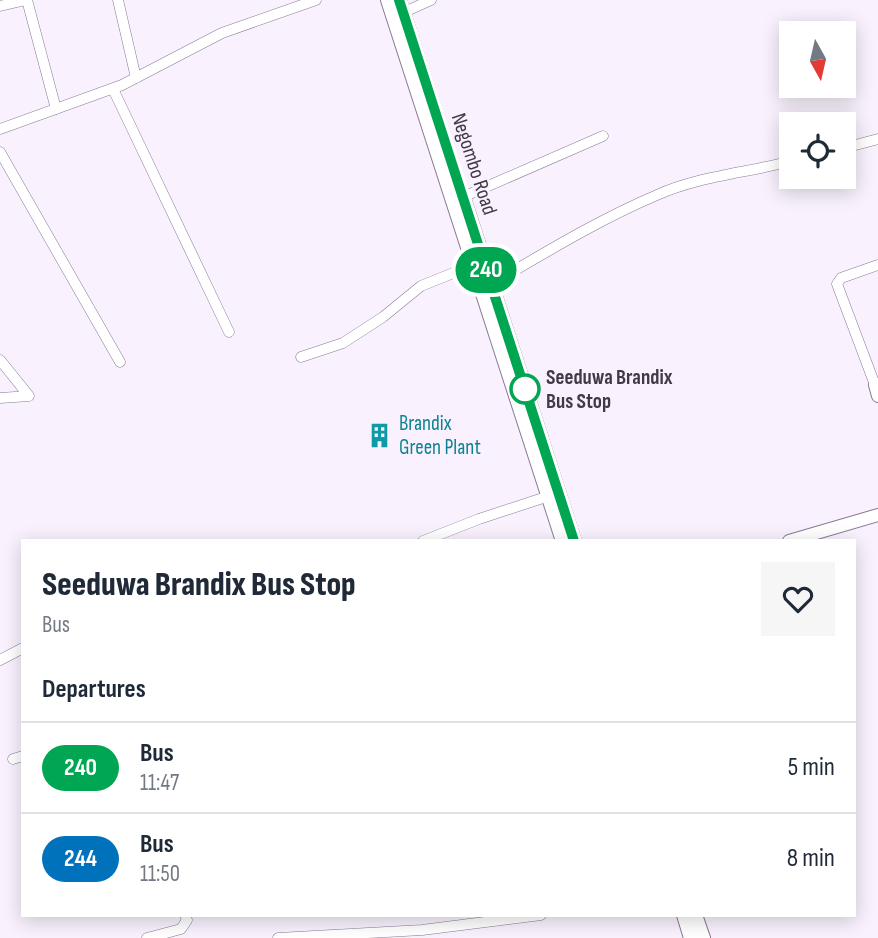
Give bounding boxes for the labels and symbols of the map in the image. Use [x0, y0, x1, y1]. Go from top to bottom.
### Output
north arrow [779, 21, 856, 98]
street label: Negombo Road [446, 110, 502, 218]
line badge: 240 [446, 247, 526, 293]
place label: Seeduwa Brandix Bus Stop [546, 365, 673, 414]
marker: Seeduwa Brandix Bus Stop [510, 374, 540, 404]
place label: Brandix Green Plant [399, 411, 481, 460]
building icon: Brandix Green Plant [365, 421, 393, 449]

